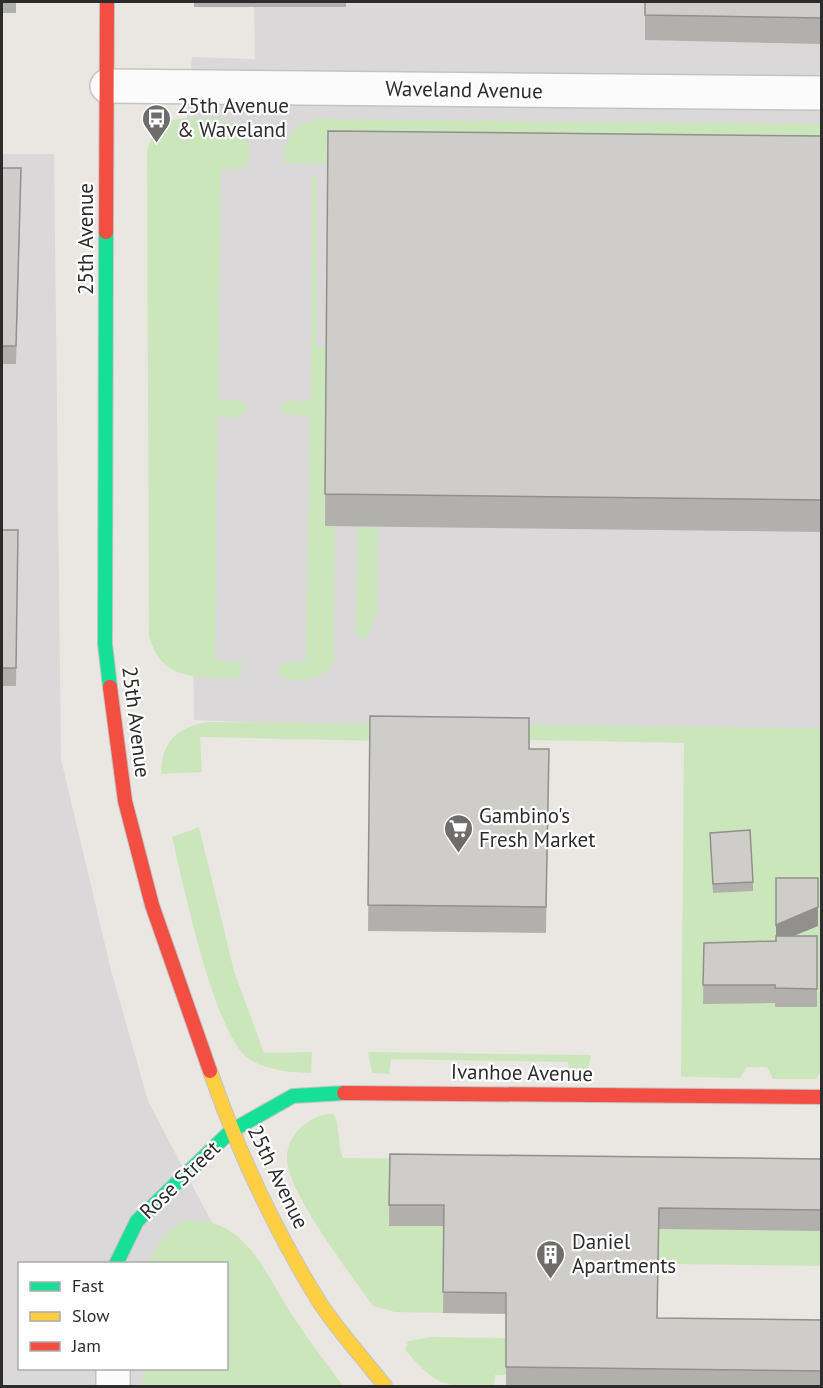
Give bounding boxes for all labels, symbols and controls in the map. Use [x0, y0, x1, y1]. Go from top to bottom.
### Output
street label: Waveland Avenue [385, 75, 543, 104]
place label: 25th Avenue & Waveland [177, 92, 289, 143]
bus stop icon: 25th Avenue & Waveland [140, 102, 172, 144]
street label: 25th Avenue [72, 183, 99, 295]
street label: 25th Avenue [116, 665, 157, 779]
place label: Gambino's Fresh Market [479, 802, 595, 853]
supermarket icon: Gambino's Fresh Market [442, 812, 474, 854]
street label: Ivanhoe Avenue [451, 1058, 593, 1087]
street label: 25th Avenue [242, 1121, 315, 1233]
street label: Rose Street [134, 1135, 226, 1225]
place label: Daniel Apartments [572, 1228, 676, 1279]
building icon: Daniel Apartments [535, 1238, 567, 1280]
legend [18, 1262, 228, 1370]
text: Fast [72, 1274, 104, 1297]
text: Slow [72, 1304, 110, 1327]
text: Jam [71, 1334, 101, 1357]

